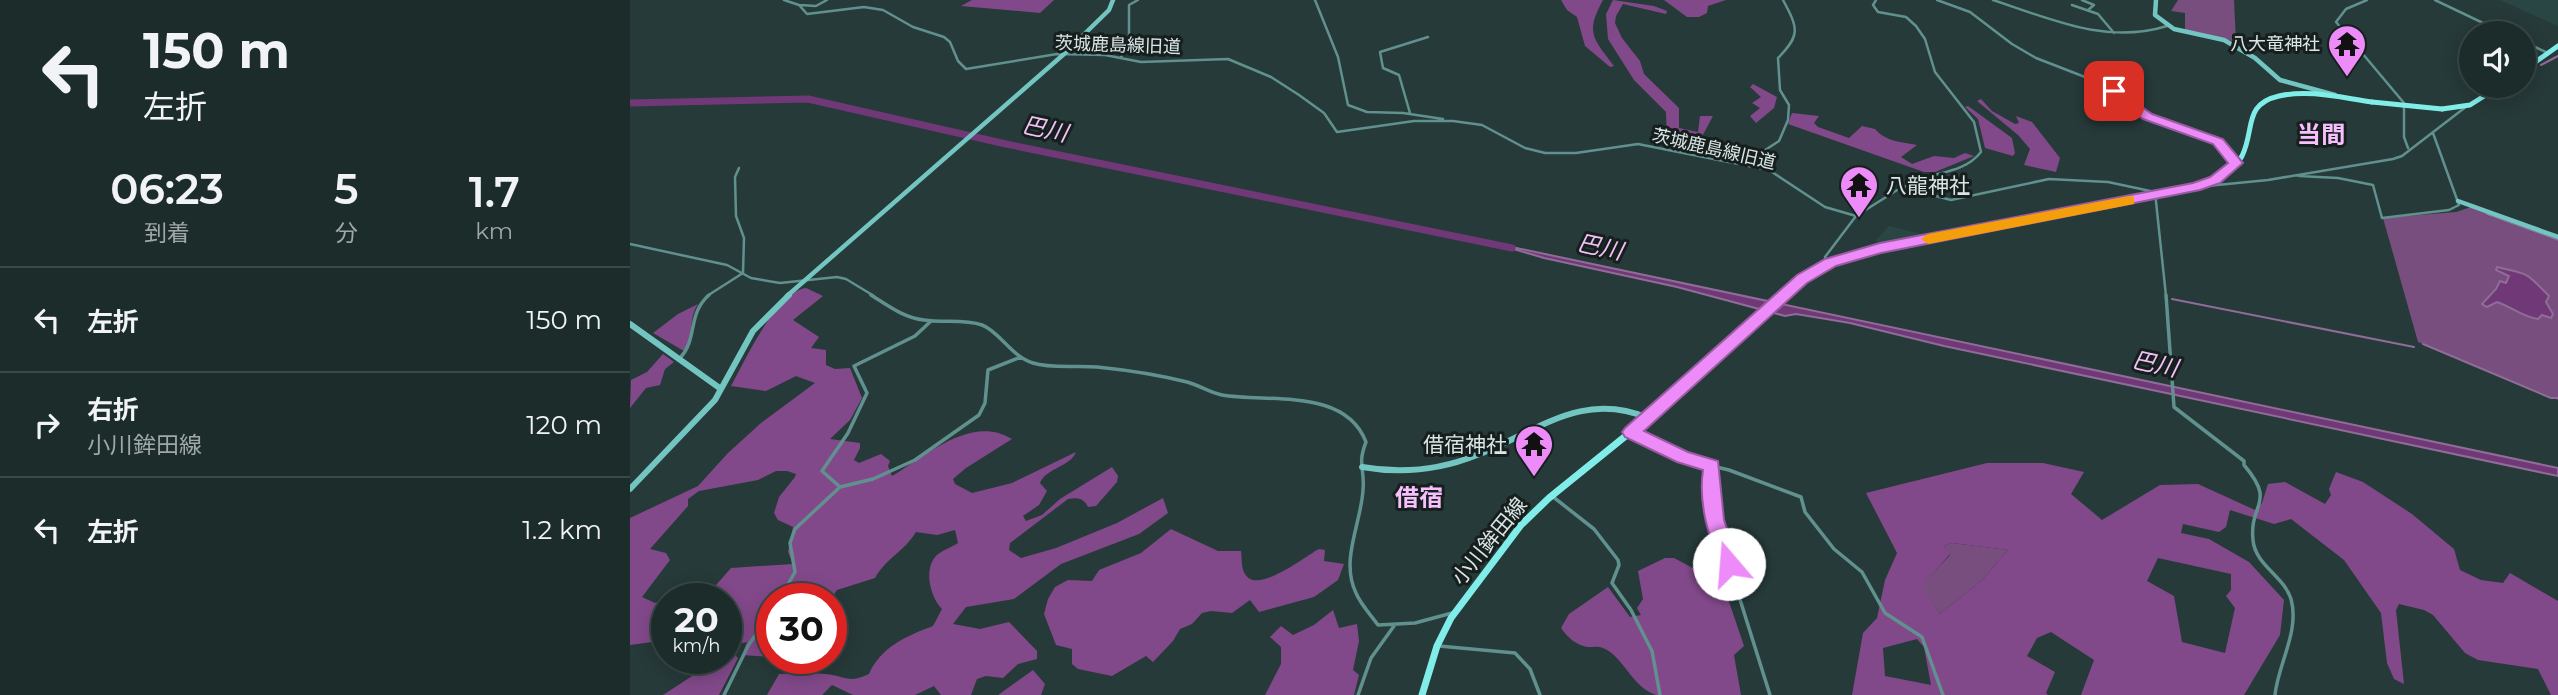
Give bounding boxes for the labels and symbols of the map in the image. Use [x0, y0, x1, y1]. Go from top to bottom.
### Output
temple icon: 八大竜神社 [2326, 23, 2368, 78]
street label: 茨城鹿島線旧道 [1055, 32, 1181, 58]
place label: 八大竜神社 [2230, 33, 2320, 55]
pin [2084, 61, 2144, 121]
water label: 巴川 [1020, 111, 1073, 148]
district label: 当間 [2297, 120, 2345, 149]
street label: 茨城鹿島線旧道 [1650, 124, 1778, 174]
temple icon: 八龍神社 [1838, 164, 1880, 219]
place label: 八龍神社 [1886, 173, 1970, 198]
water label: 巴川 [1575, 229, 1628, 266]
water label: 巴川 [2130, 346, 2183, 383]
temple icon: 借宿神社 [1513, 423, 1555, 478]
place label: 借宿神社 [1423, 432, 1507, 457]
district label: 借宿 [1395, 483, 1443, 512]
street label: 小川鉾田線 [1446, 492, 1532, 590]
position arrow [1692, 527, 1766, 601]
speed limit sign: 30 [756, 583, 847, 674]

